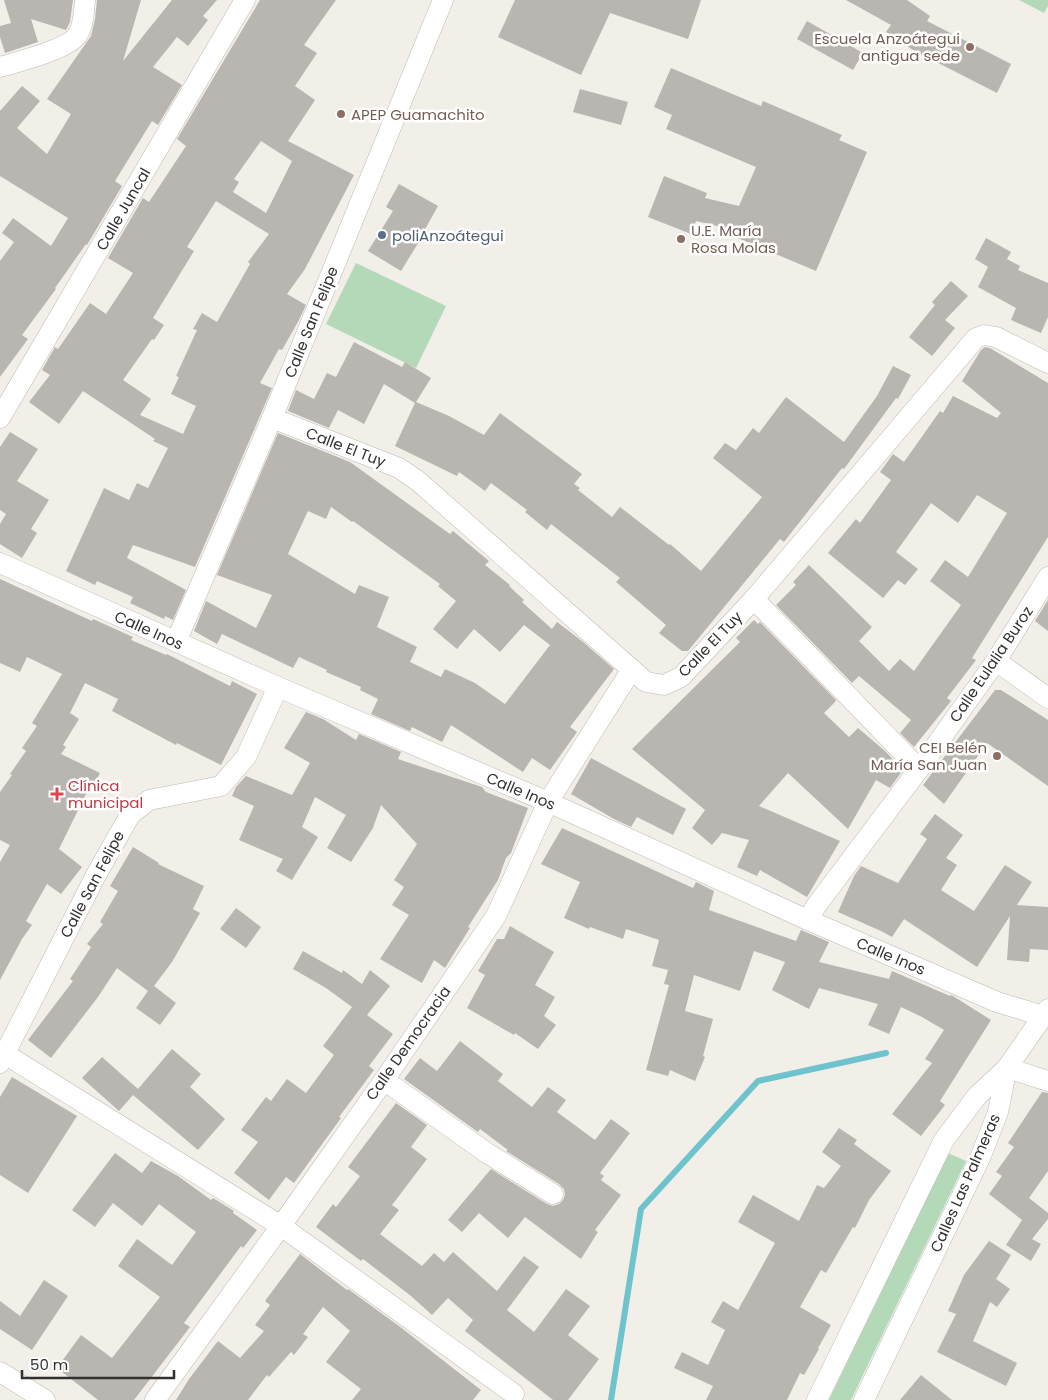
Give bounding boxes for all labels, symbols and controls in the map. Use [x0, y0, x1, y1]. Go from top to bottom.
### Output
place label: Escuela Anzoátegui antigua sede [814, 28, 960, 66]
marker: Escuela Anzoátegui antigua sede [964, 41, 976, 53]
place label: APEP Guamachito [351, 104, 485, 125]
marker: APEP Guamachito [335, 108, 347, 120]
street label: Calle Juncal [91, 164, 155, 254]
place label: U.E. María Rosa Molas [691, 220, 776, 258]
place label: poliAnzoátegui [392, 225, 504, 246]
marker: poliAnzoátegui [376, 229, 388, 241]
marker: U.E. María Rosa Molas [675, 233, 687, 245]
street label: Calle San Felipe [279, 263, 343, 381]
street label: Calle El Tuy [303, 422, 389, 472]
street label: Calle Eulalia Buroz [944, 602, 1038, 726]
street label: Calle Inos [111, 606, 187, 655]
street label: Calle El Tuy [673, 606, 747, 681]
place label: CEI Belén María San Juan [871, 737, 987, 775]
marker: CEI Belén María San Juan [991, 750, 1003, 762]
street label: Calle Inos [483, 767, 559, 815]
place label: Clínica municipal [68, 775, 143, 813]
marker: Clínica municipal [50, 787, 64, 801]
street label: Calle San Felipe [55, 827, 129, 941]
street label: Calle Inos [853, 932, 929, 980]
street label: Calle Democracia [361, 982, 455, 1104]
street label: Calles Las Palmeras [925, 1110, 1005, 1256]
scale bar [22, 1348, 175, 1380]
text: 50 m [30, 1354, 68, 1375]

